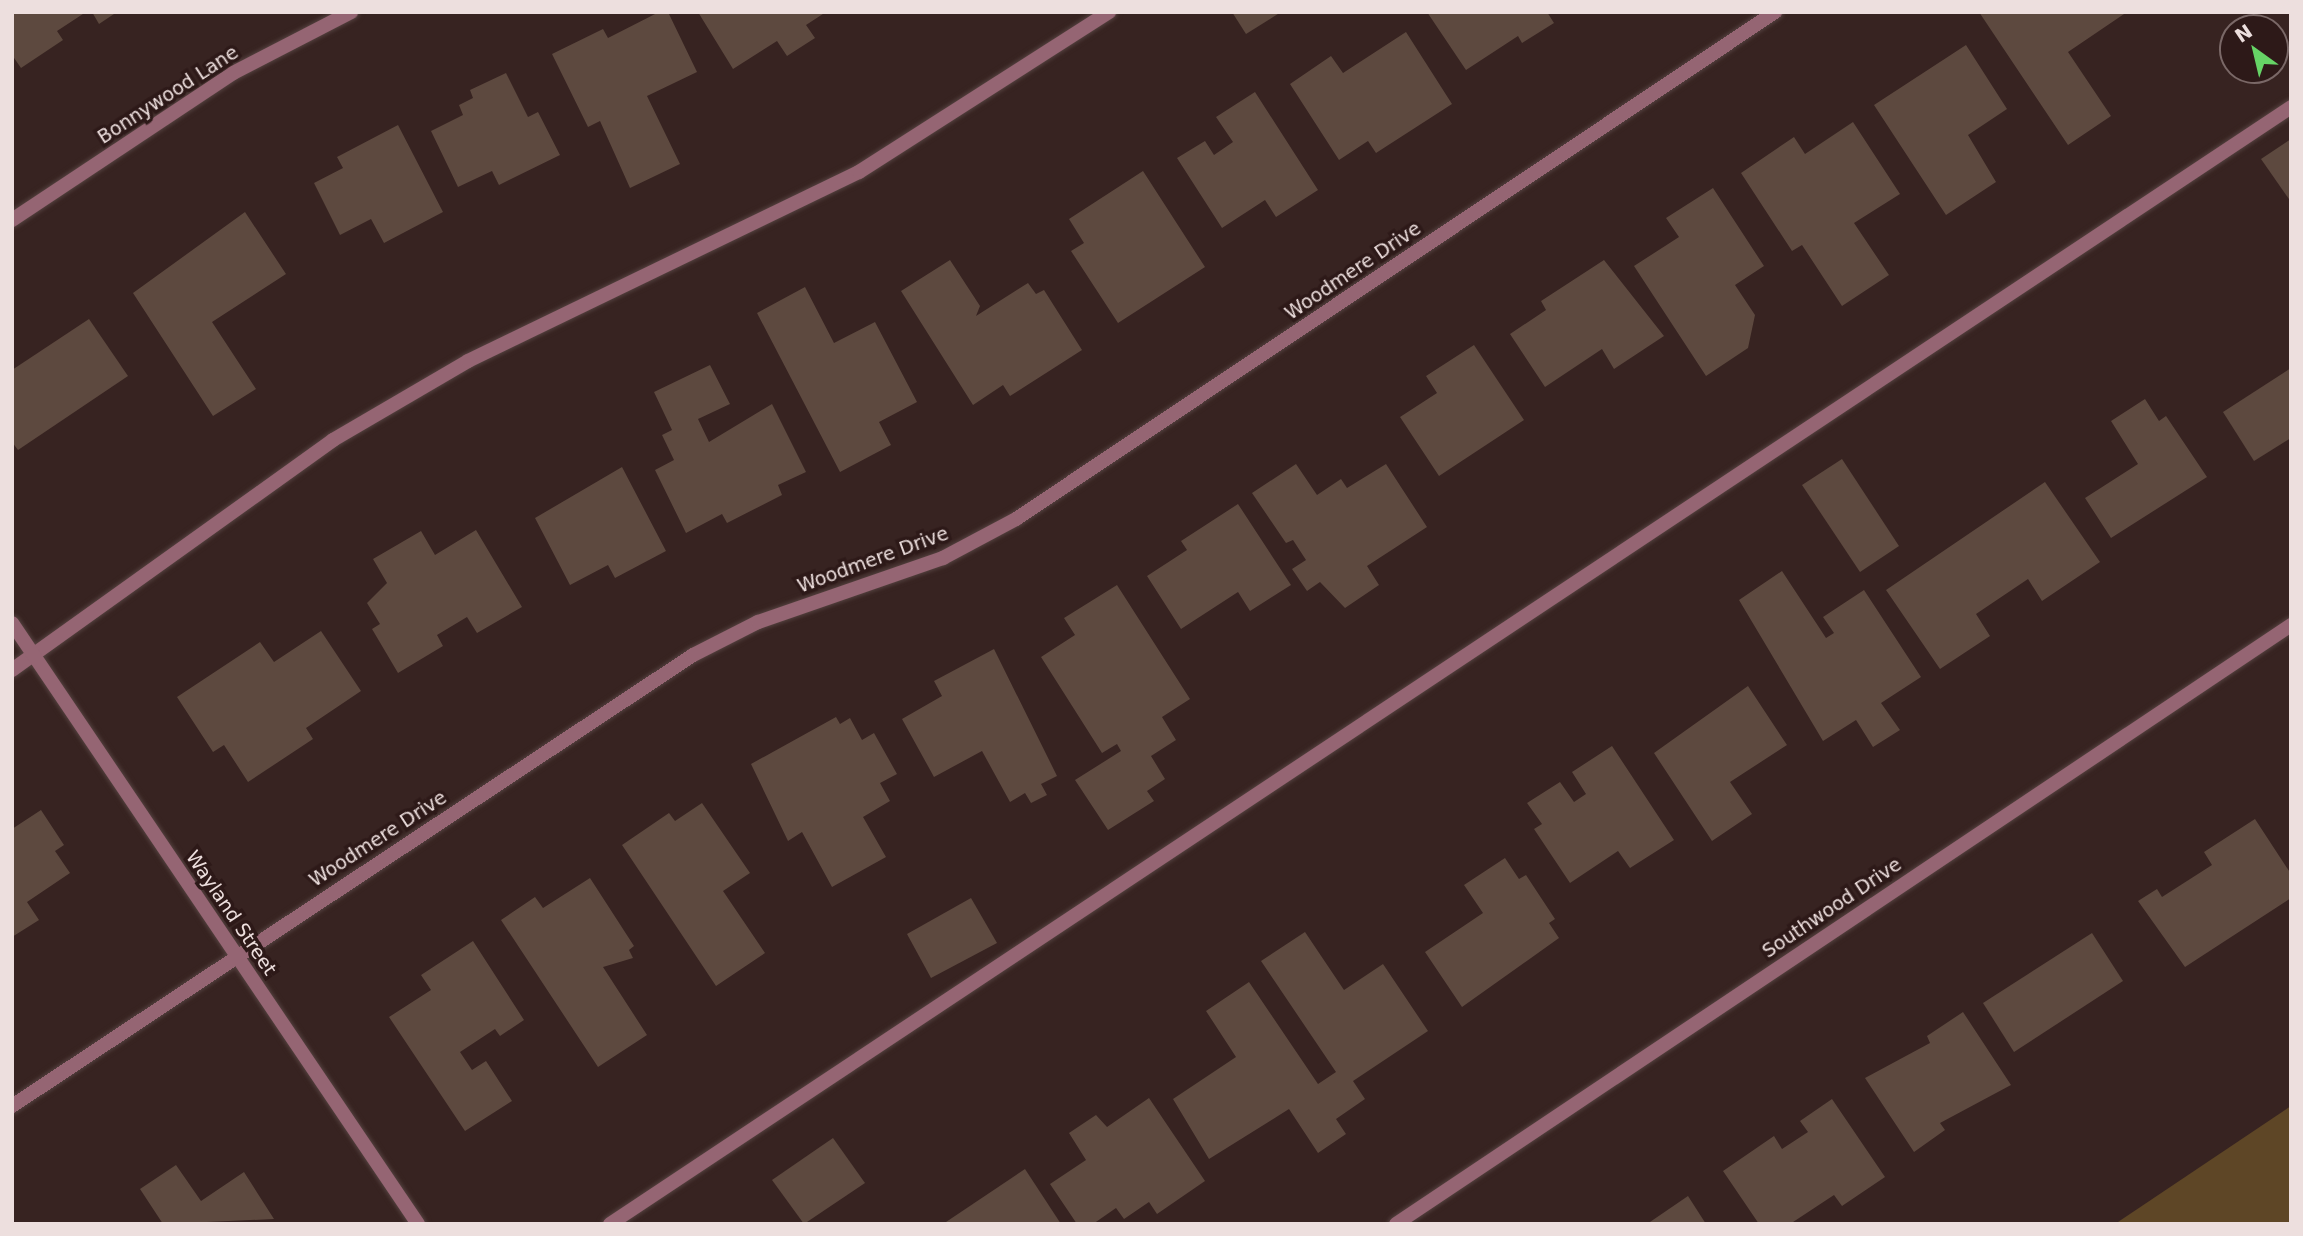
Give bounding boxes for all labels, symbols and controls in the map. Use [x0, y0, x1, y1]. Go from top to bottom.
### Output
north arrow [2219, 14, 2289, 84]
text: N [2231, 20, 2256, 47]
street label: Bonnywood Lane [94, 41, 242, 149]
street label: Woodmere Drive [1281, 217, 1425, 325]
street label: Woodmere Drive [794, 522, 952, 598]
street label: Woodmere Drive [305, 786, 451, 892]
street label: Wayland Street [181, 846, 281, 980]
street label: Southwood Drive [1758, 853, 1906, 963]

